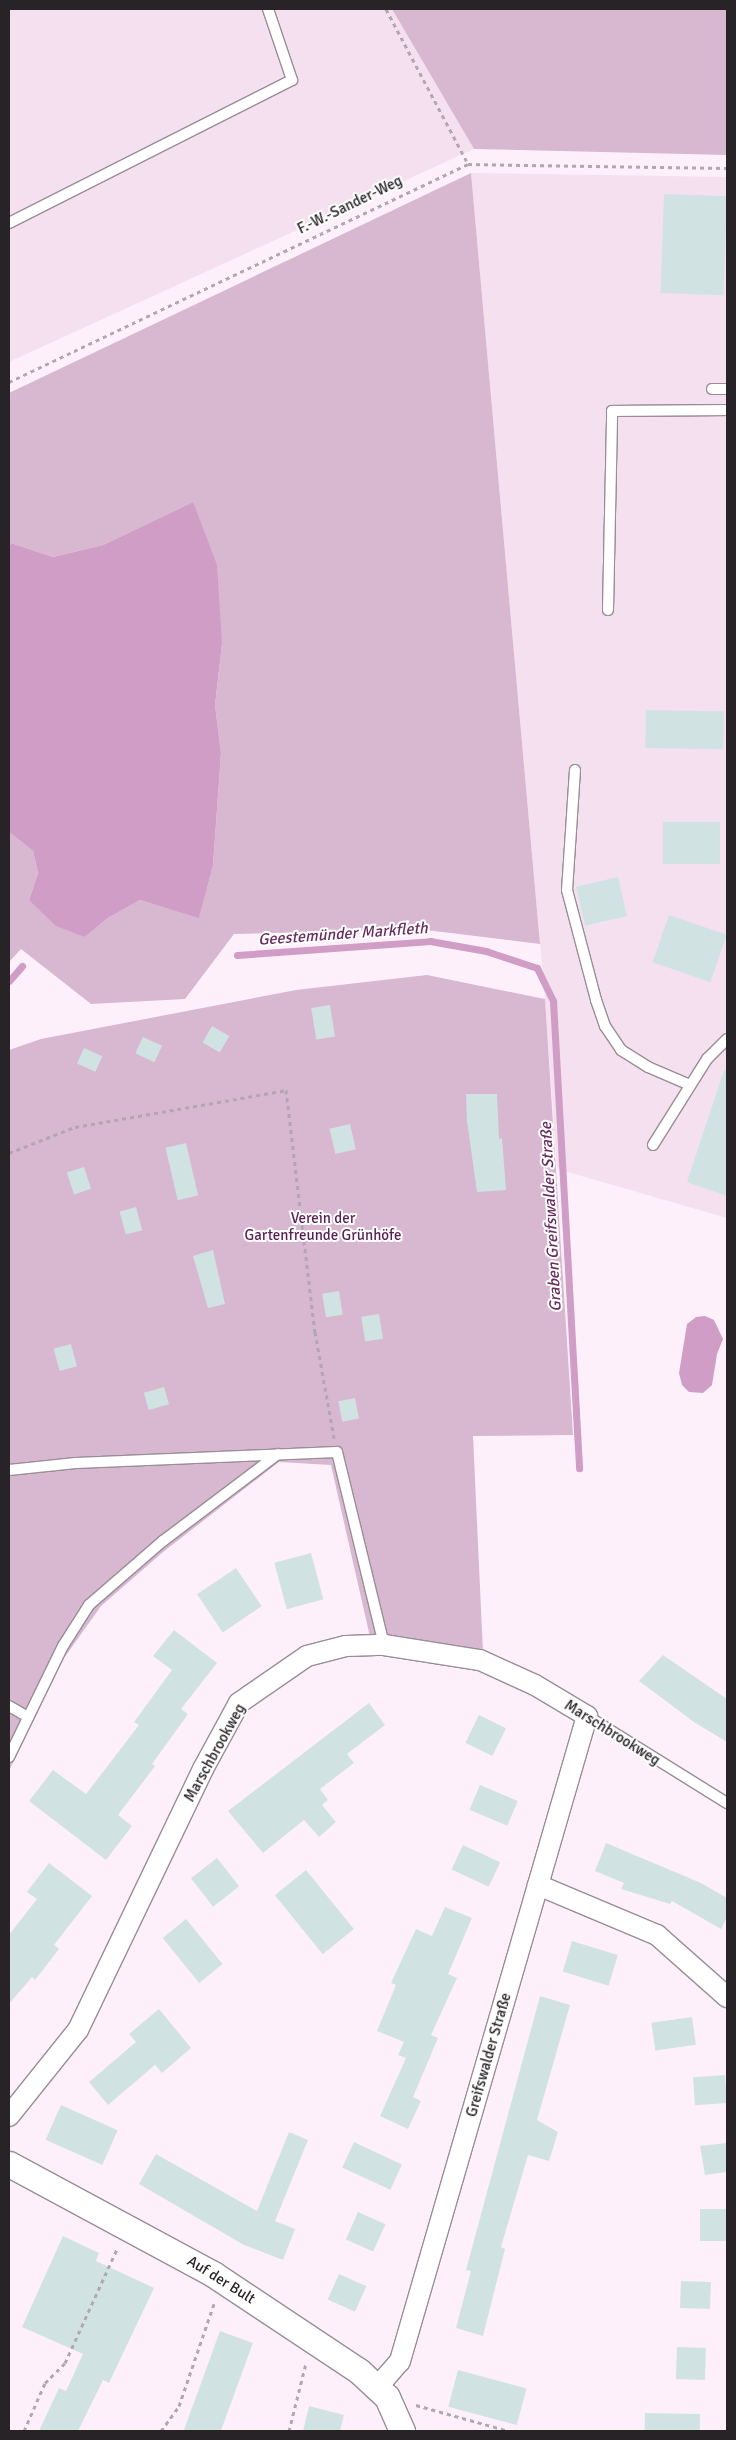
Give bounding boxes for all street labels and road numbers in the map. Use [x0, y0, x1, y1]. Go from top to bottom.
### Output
street label: F.-W.-Sander-Weg [295, 172, 405, 238]
street label: Marschbrookweg [561, 1696, 663, 1770]
street label: Marschbrookweg [181, 1701, 249, 1805]
street label: Greifswalder Straße [463, 1991, 515, 2119]
street label: Auf der Bult [184, 2252, 258, 2308]

